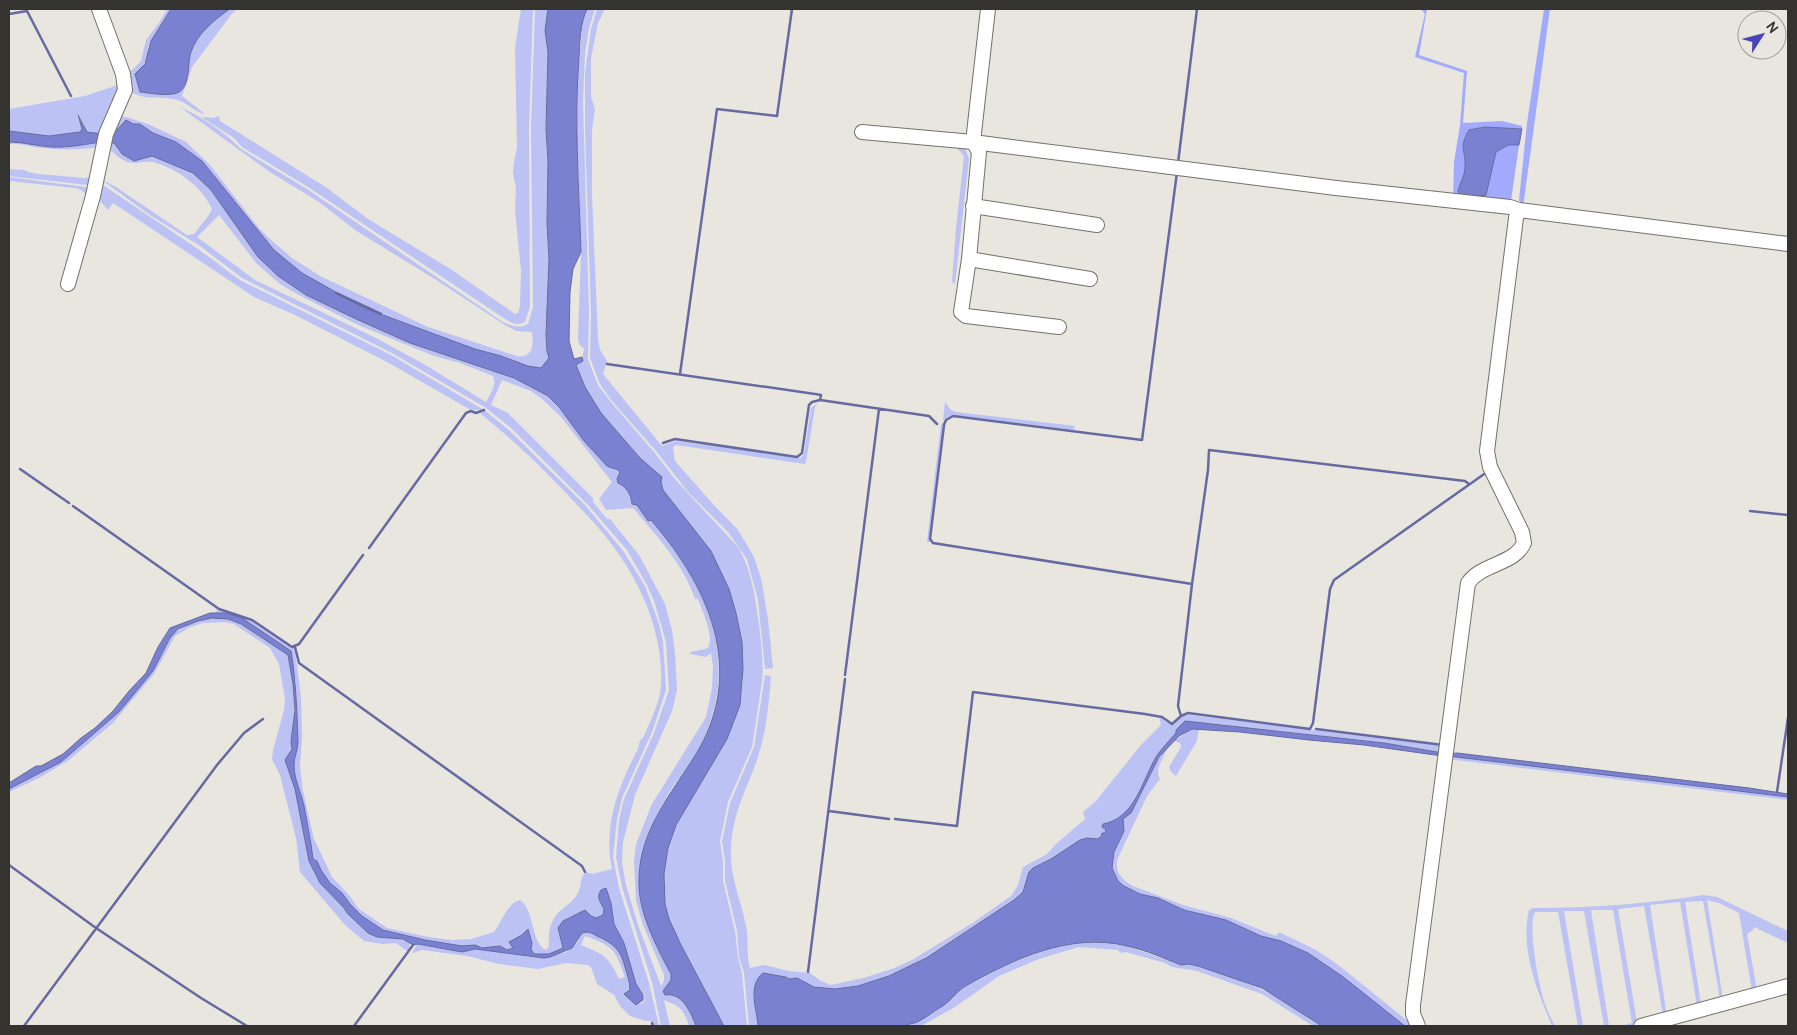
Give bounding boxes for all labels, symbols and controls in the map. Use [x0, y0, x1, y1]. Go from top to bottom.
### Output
north arrow [1737, 10, 1787, 60]
text: N [1762, 18, 1783, 37]

